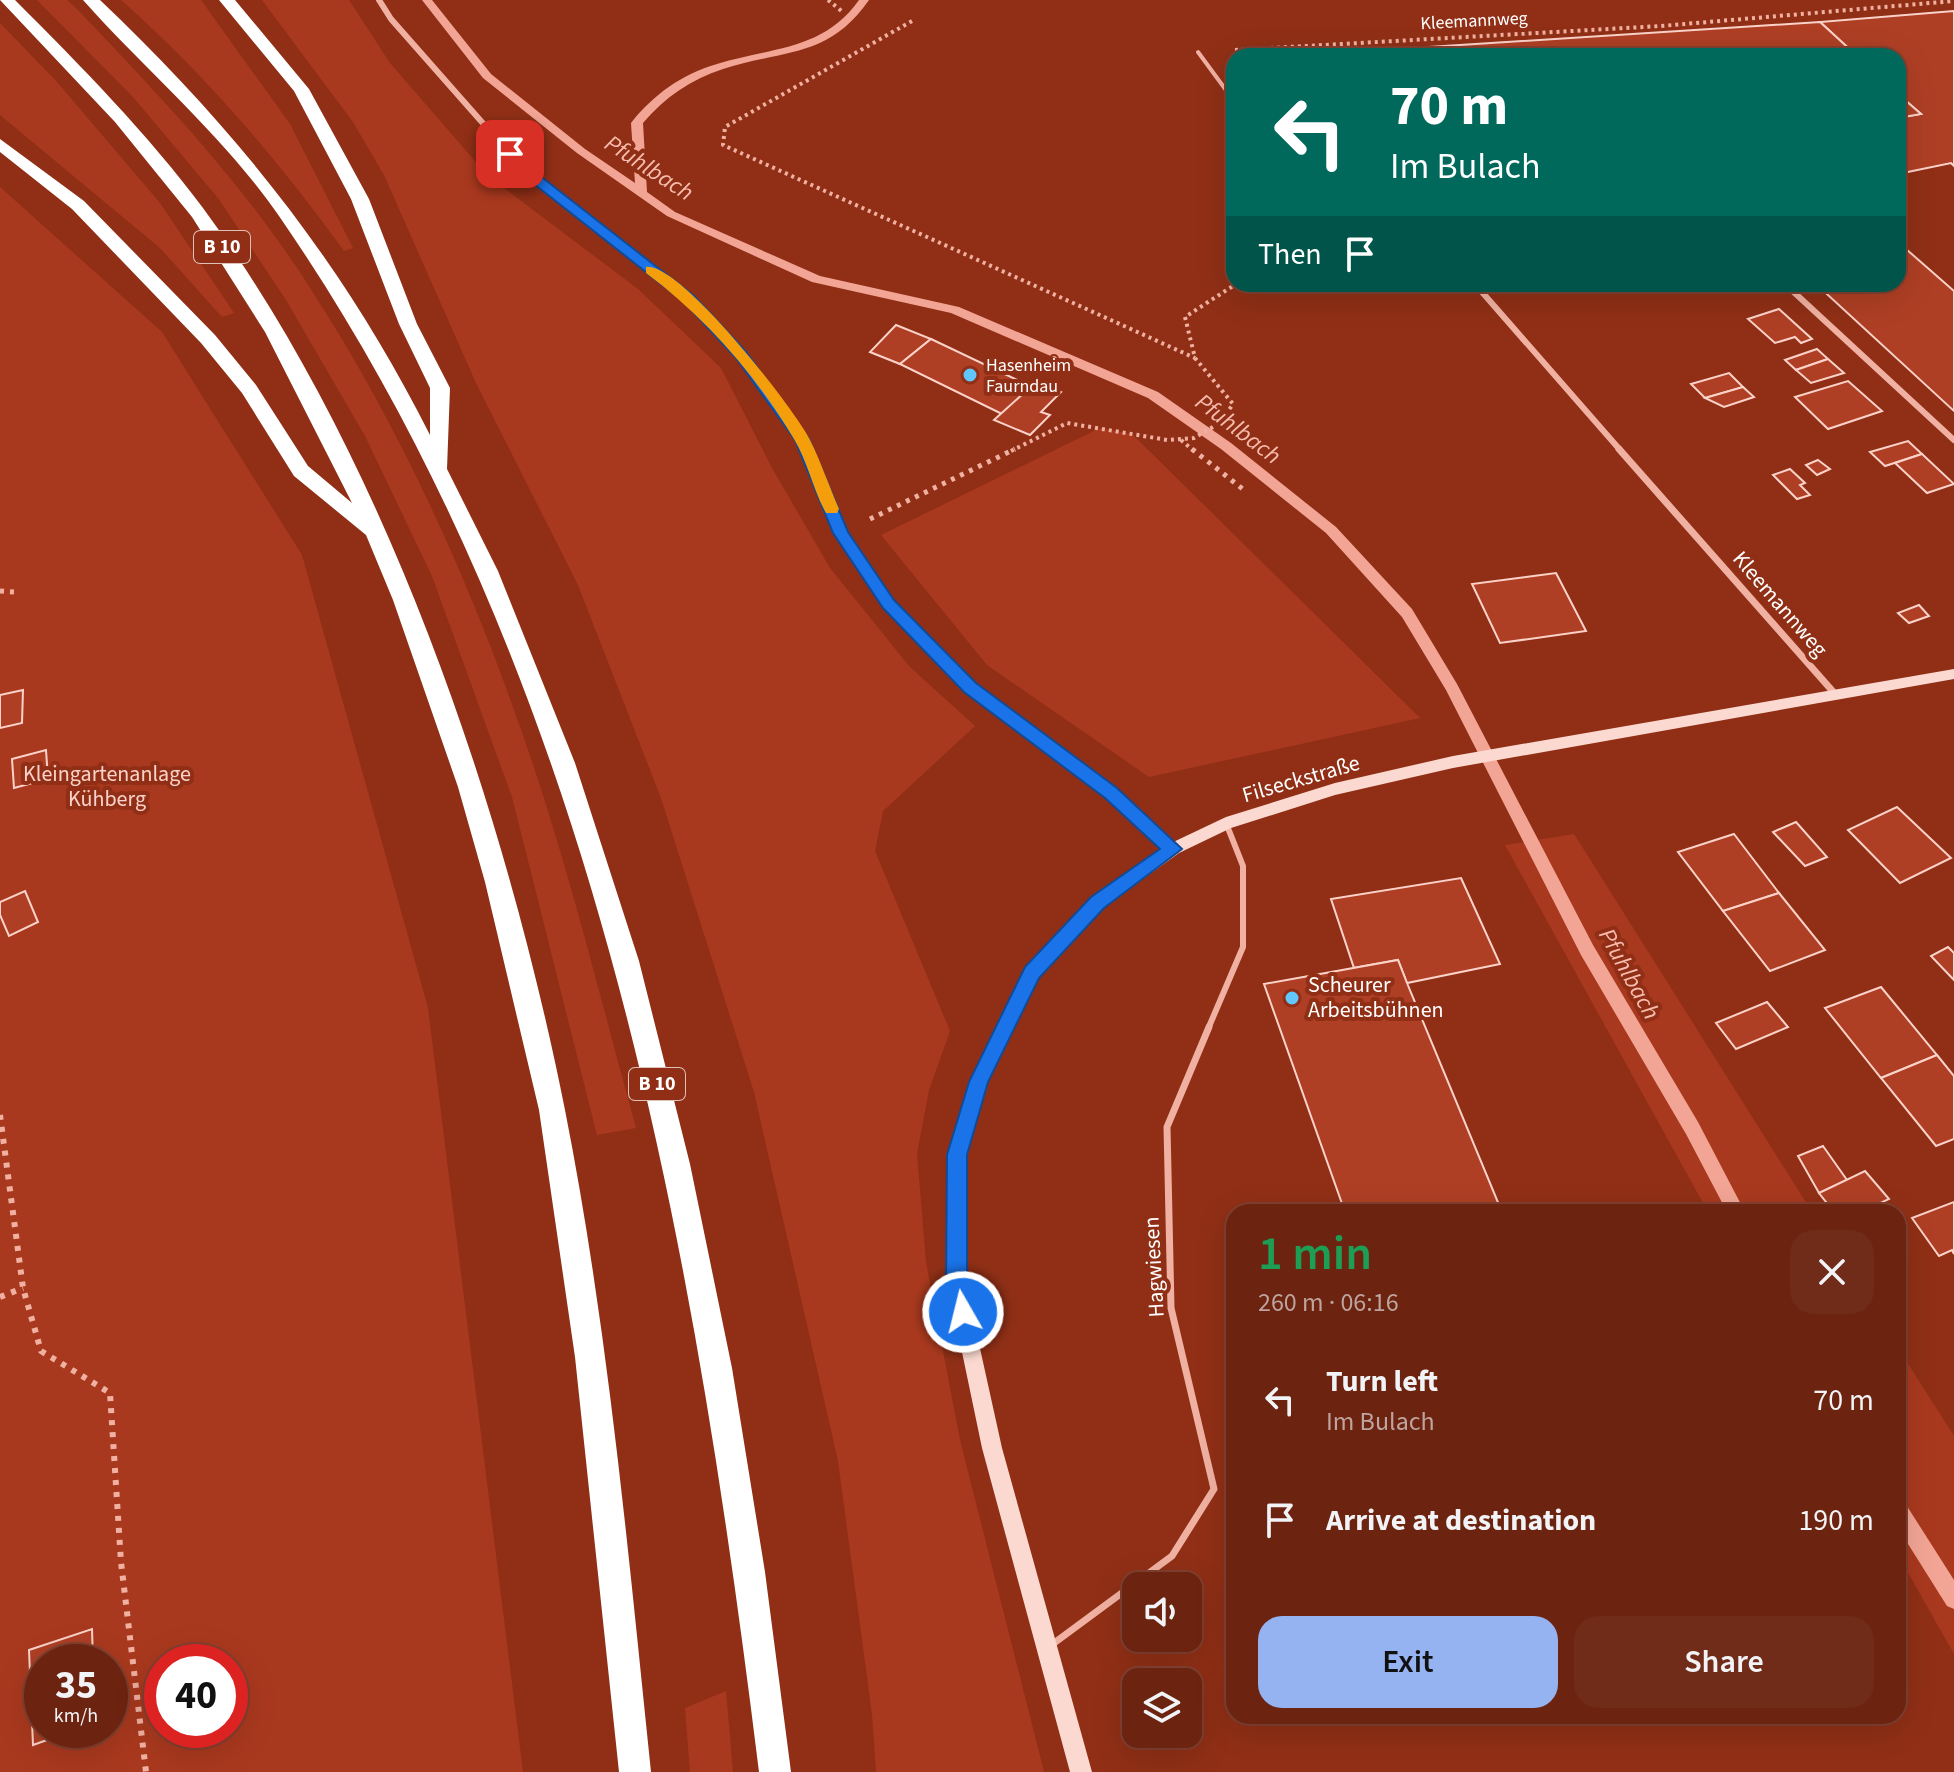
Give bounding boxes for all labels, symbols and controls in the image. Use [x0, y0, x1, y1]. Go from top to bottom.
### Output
street label: Kleemannweg [1420, 6, 1528, 36]
text: 70 m [1390, 67, 1508, 146]
icon: left [1258, 80, 1362, 184]
pin [476, 120, 544, 188]
water label: Pfuhlbach [598, 126, 700, 210]
icon: arrive [488, 132, 532, 176]
text: Im Bulach [1390, 141, 1541, 192]
road number: B 10 [194, 231, 250, 263]
icon: arrive [1338, 232, 1382, 276]
text: Then [1258, 233, 1322, 276]
place label: Hasenheim Faurndau [986, 353, 1071, 399]
marker: Hasenheim Faurndau [961, 366, 979, 384]
water label: Pfuhlbach [1188, 385, 1288, 473]
street label: Kleemannweg [1725, 544, 1835, 664]
street label: Filseckstraße [1238, 747, 1364, 811]
park label: Kleingartenanlage Kühberg [23, 758, 191, 815]
water label: Pfuhlbach [1590, 922, 1668, 1026]
place label: Scheurer Arbeitsbühnen [1308, 969, 1444, 1026]
marker: Scheurer Arbeitsbühnen [1283, 989, 1301, 1007]
road number: B 10 [629, 1068, 685, 1100]
street label: Hagwiesen [1135, 1216, 1173, 1318]
text: 1 min [1258, 1220, 1372, 1288]
button: close [1790, 1230, 1874, 1314]
position arrow [921, 1270, 1005, 1354]
text: 260 m · 06:16 [1258, 1284, 1399, 1321]
text: Turn left [1326, 1360, 1438, 1403]
icon: left [1258, 1378, 1302, 1422]
text: 70 m [1813, 1379, 1874, 1422]
text: Im Bulach [1326, 1403, 1435, 1440]
icon: arrive [1258, 1498, 1302, 1542]
text: Arrive at destination [1326, 1499, 1596, 1542]
text: 190 m [1798, 1499, 1874, 1542]
map controls [1122, 1572, 1202, 1748]
button: sound [1122, 1572, 1202, 1652]
button: Exit [1258, 1616, 1558, 1708]
button: Share [1574, 1616, 1874, 1708]
speed limit sign: 40 [144, 1644, 248, 1748]
text: 35 [55, 1657, 97, 1714]
button: layers [1122, 1668, 1202, 1748]
text: km/h [54, 1702, 98, 1730]

